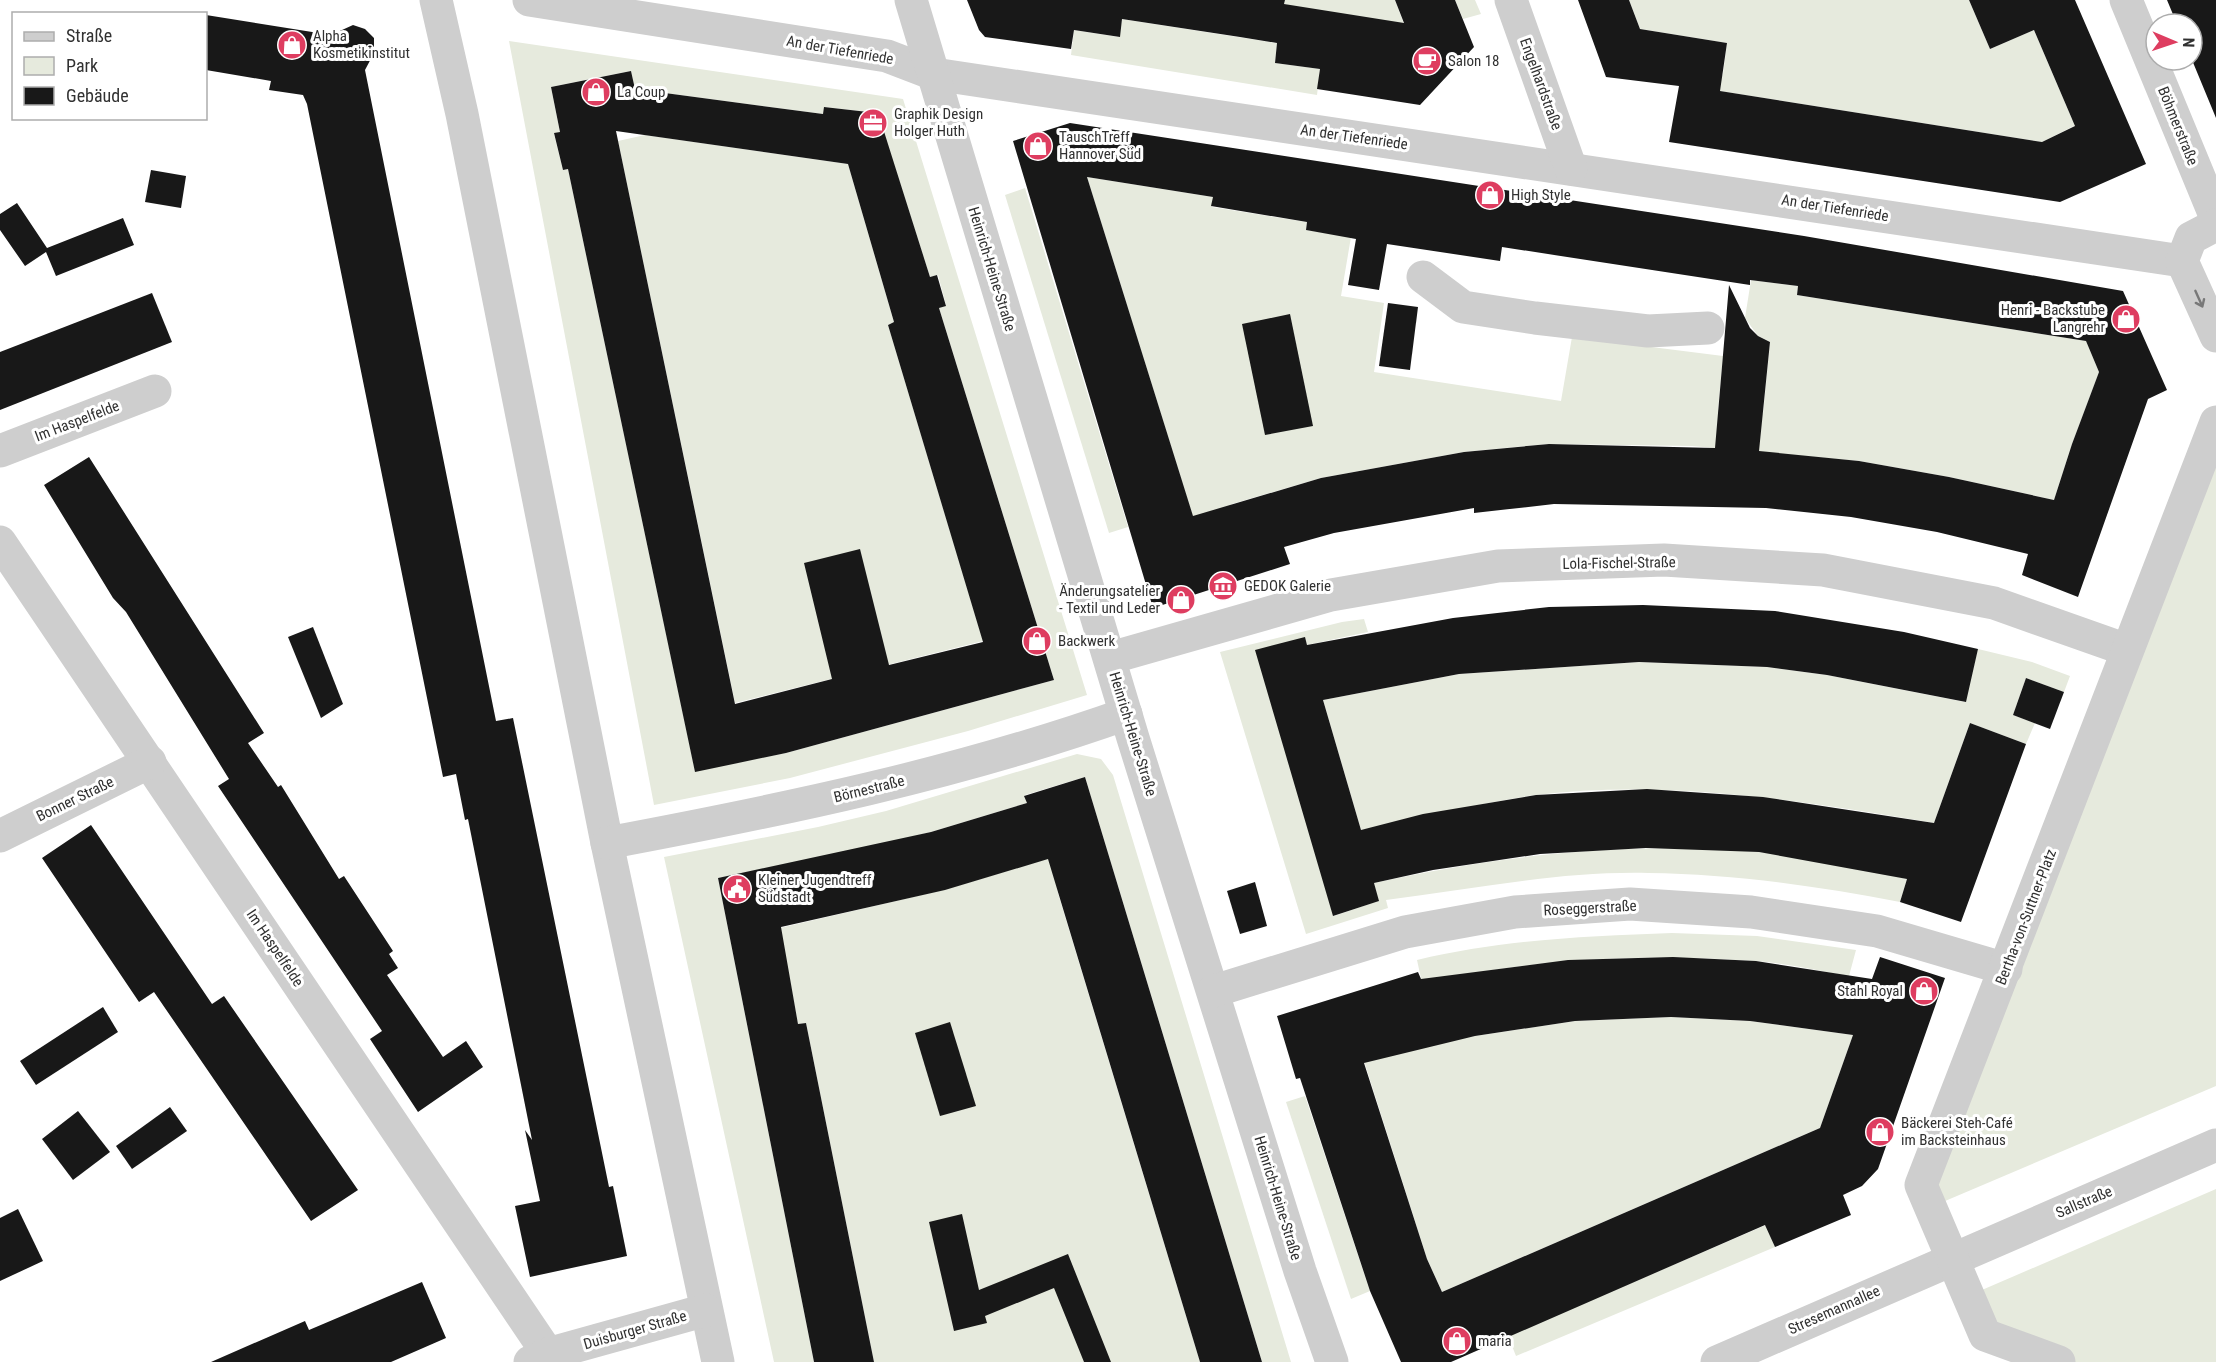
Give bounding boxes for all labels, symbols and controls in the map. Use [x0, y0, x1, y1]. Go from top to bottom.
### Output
legend [12, 12, 207, 120]
north arrow [2144, 12, 2204, 72]
text: Straße [66, 25, 112, 46]
place label: Alpha Kosmetikinstitut [313, 27, 410, 62]
shop icon: Alpha Kosmetikinstitut [276, 29, 308, 61]
street label: An der Tiefenriede [785, 32, 895, 68]
street label: Engelhardstraße [1516, 36, 1566, 132]
text: N [2179, 37, 2198, 48]
cafe icon: Salon 18 [1411, 45, 1443, 77]
place label: Salon 18 [1448, 52, 1499, 70]
text: Park [66, 55, 98, 76]
shop icon: La Coup [580, 76, 612, 108]
place label: La Coup [617, 83, 665, 101]
street label: Böhmerstraße [2154, 84, 2202, 168]
text: Gebäude [66, 85, 129, 106]
place label: Graphik Design Holger Huth [894, 105, 983, 140]
office icon: Graphik Design Holger Huth [857, 107, 889, 139]
street label: An der Tiefenriede [1299, 121, 1409, 153]
place label: TauschTreff Hannover Süd [1059, 128, 1141, 163]
shop icon: TauschTreff Hannover Süd [1022, 130, 1054, 162]
shop icon: High Style [1474, 179, 1506, 211]
place label: High Style [1511, 186, 1571, 204]
street label: An der Tiefenriede [1780, 191, 1890, 225]
street label: Heinrich-Heine-Straße [964, 205, 1020, 333]
one-way arrow [2194, 289, 2205, 308]
place label: Henri - Backstube Langrehr [2001, 301, 2105, 336]
shop icon: Henri - Backstube Langrehr [2110, 303, 2142, 335]
street label: Im Haspelfelde [32, 397, 122, 445]
street label: Lola-Fischel-Straße [1562, 553, 1676, 573]
museum icon: GEDOK Galerie [1207, 570, 1239, 602]
place label: GEDOK Galerie [1244, 577, 1331, 595]
place label: Änderungsatelier - Textil und Leder [1059, 582, 1160, 617]
shop icon: Änderungsatelier - Textil und Leder [1165, 584, 1197, 616]
shop icon: Backwerk [1021, 625, 1053, 657]
place label: Backwerk [1058, 632, 1115, 650]
street label: Heinrich-Heine-Straße [1105, 670, 1161, 798]
street label: Börnestraße [832, 772, 906, 806]
street label: Bonner Straße [33, 773, 117, 825]
street label: Bertha-von-Suttner-Platz [1992, 847, 2060, 987]
place label: Kleiner Jugendtreff Südstadt [758, 871, 872, 906]
public building icon: Kleiner Jugendtreff Südstadt [721, 873, 753, 905]
street label: Roseggerstraße [1543, 897, 1637, 919]
street label: Im Haspelfelde [243, 906, 307, 990]
shop icon: Stahl Royal [1908, 975, 1940, 1007]
place label: Stahl Royal [1837, 982, 1903, 1000]
place label: Bäckerei Steh-Café im Backsteinhaus [1901, 1114, 2013, 1149]
shop icon: Bäckerei Steh-Café im Backsteinhaus [1864, 1116, 1896, 1148]
street label: Heinrich-Heine-Straße [1250, 1134, 1306, 1262]
street label: Sallstraße [2053, 1182, 2115, 1222]
street label: Stresemannallee [1785, 1282, 1883, 1338]
street label: Duisburger Straße [581, 1307, 689, 1353]
shop icon: maria [1441, 1325, 1473, 1357]
place label: maria [1478, 1332, 1512, 1350]

